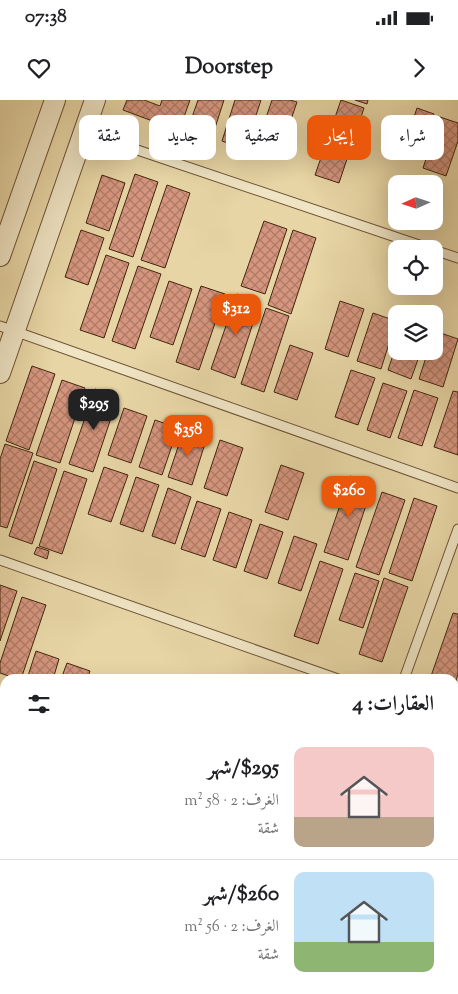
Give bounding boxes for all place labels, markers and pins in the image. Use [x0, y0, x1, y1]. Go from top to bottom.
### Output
pin: $312 [206, 294, 266, 336]
pin: $295 [64, 388, 124, 431]
pin: $358 [158, 414, 218, 457]
pin: $260 [319, 476, 379, 518]

